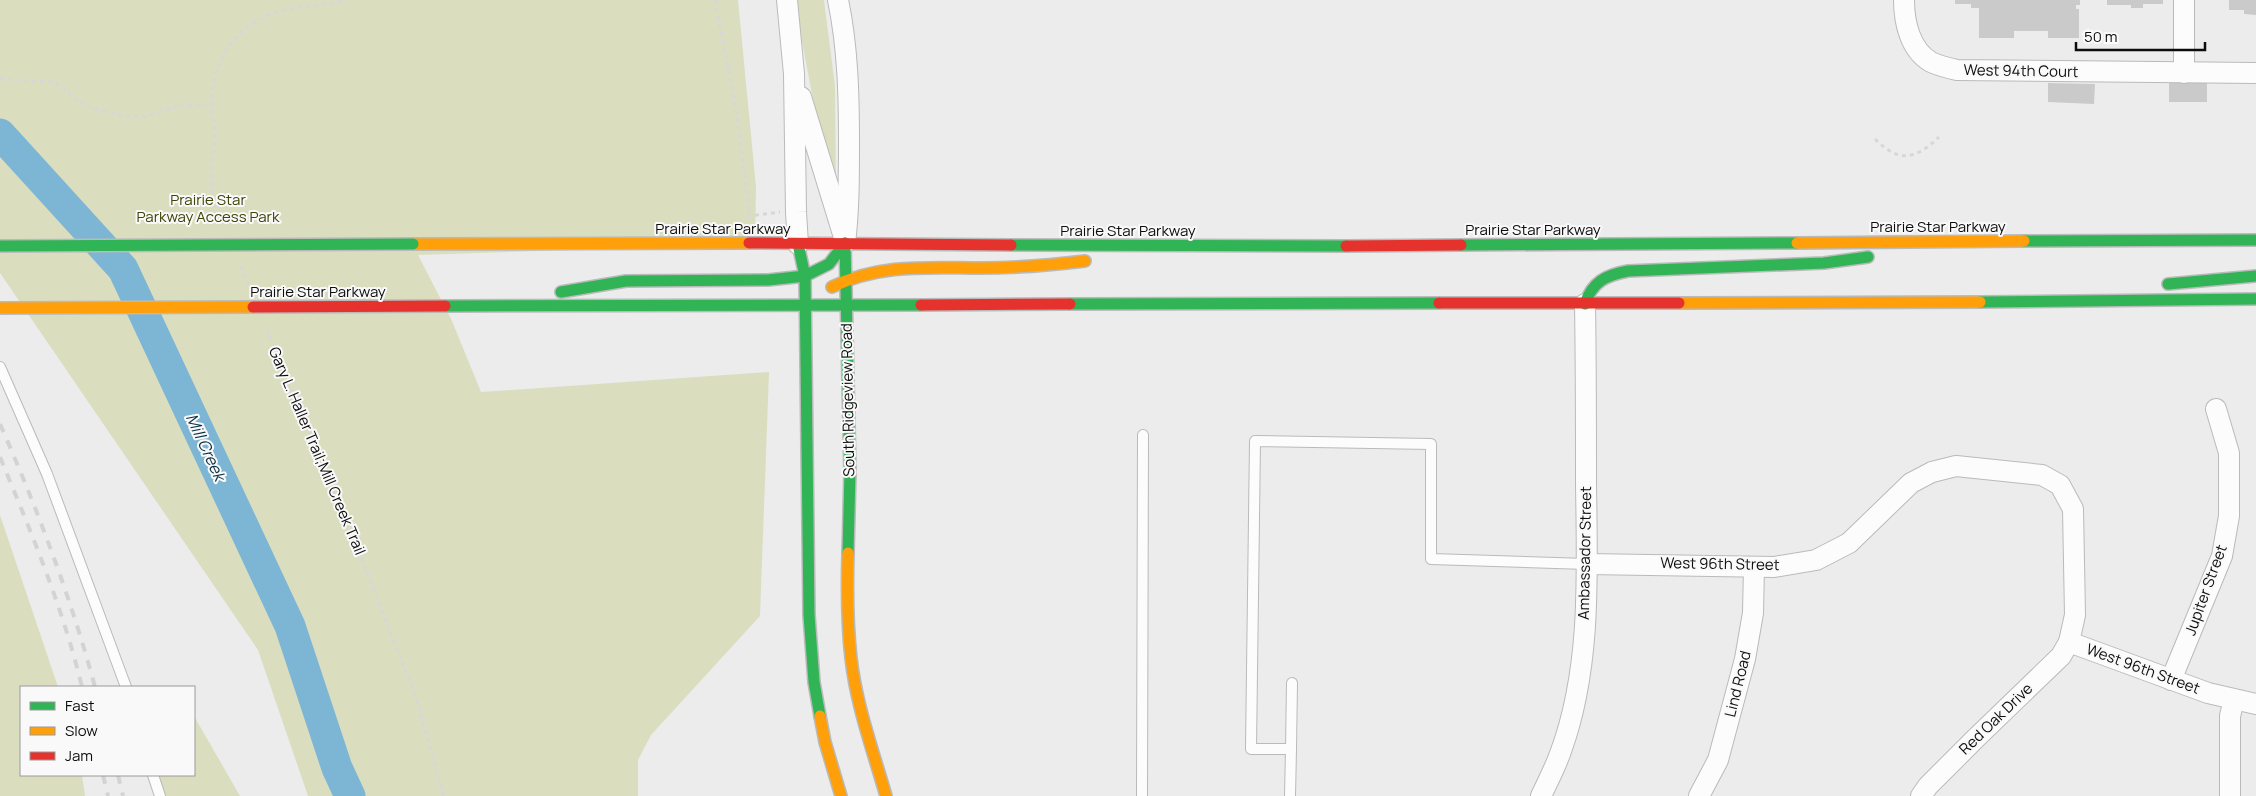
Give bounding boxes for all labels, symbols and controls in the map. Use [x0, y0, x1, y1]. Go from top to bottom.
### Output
scale bar [2076, 20, 2205, 52]
text: 50 m [2084, 26, 2118, 47]
street label: West 94th Court [1963, 59, 2079, 82]
park label: Prairie Star Parkway Access Park [137, 189, 280, 227]
street label: Prairie Star Parkway [1870, 216, 2006, 237]
street label: Prairie Star Parkway [655, 218, 791, 239]
street label: Prairie Star Parkway [1465, 219, 1601, 240]
street label: Prairie Star Parkway [1060, 220, 1196, 241]
street label: Prairie Star Parkway [250, 281, 386, 302]
street label: South Ridgeview Road [836, 323, 859, 477]
street label: Gary L. Haller Trail;Mill Creek Trail [264, 343, 371, 558]
water label: Mill Creek [181, 410, 232, 486]
street label: Ambassador Street [1573, 486, 1596, 620]
street label: Jupiter Street [2179, 542, 2232, 638]
street label: West 96th Street [1660, 552, 1780, 575]
street label: West 96th Street [2083, 638, 2203, 699]
street label: Lind Road [1719, 649, 1756, 719]
street label: Red Oak Drive [1954, 678, 2037, 759]
legend [20, 686, 195, 776]
text: Fast [65, 695, 94, 716]
text: Slow [65, 720, 98, 741]
text: Jam [65, 745, 93, 766]

